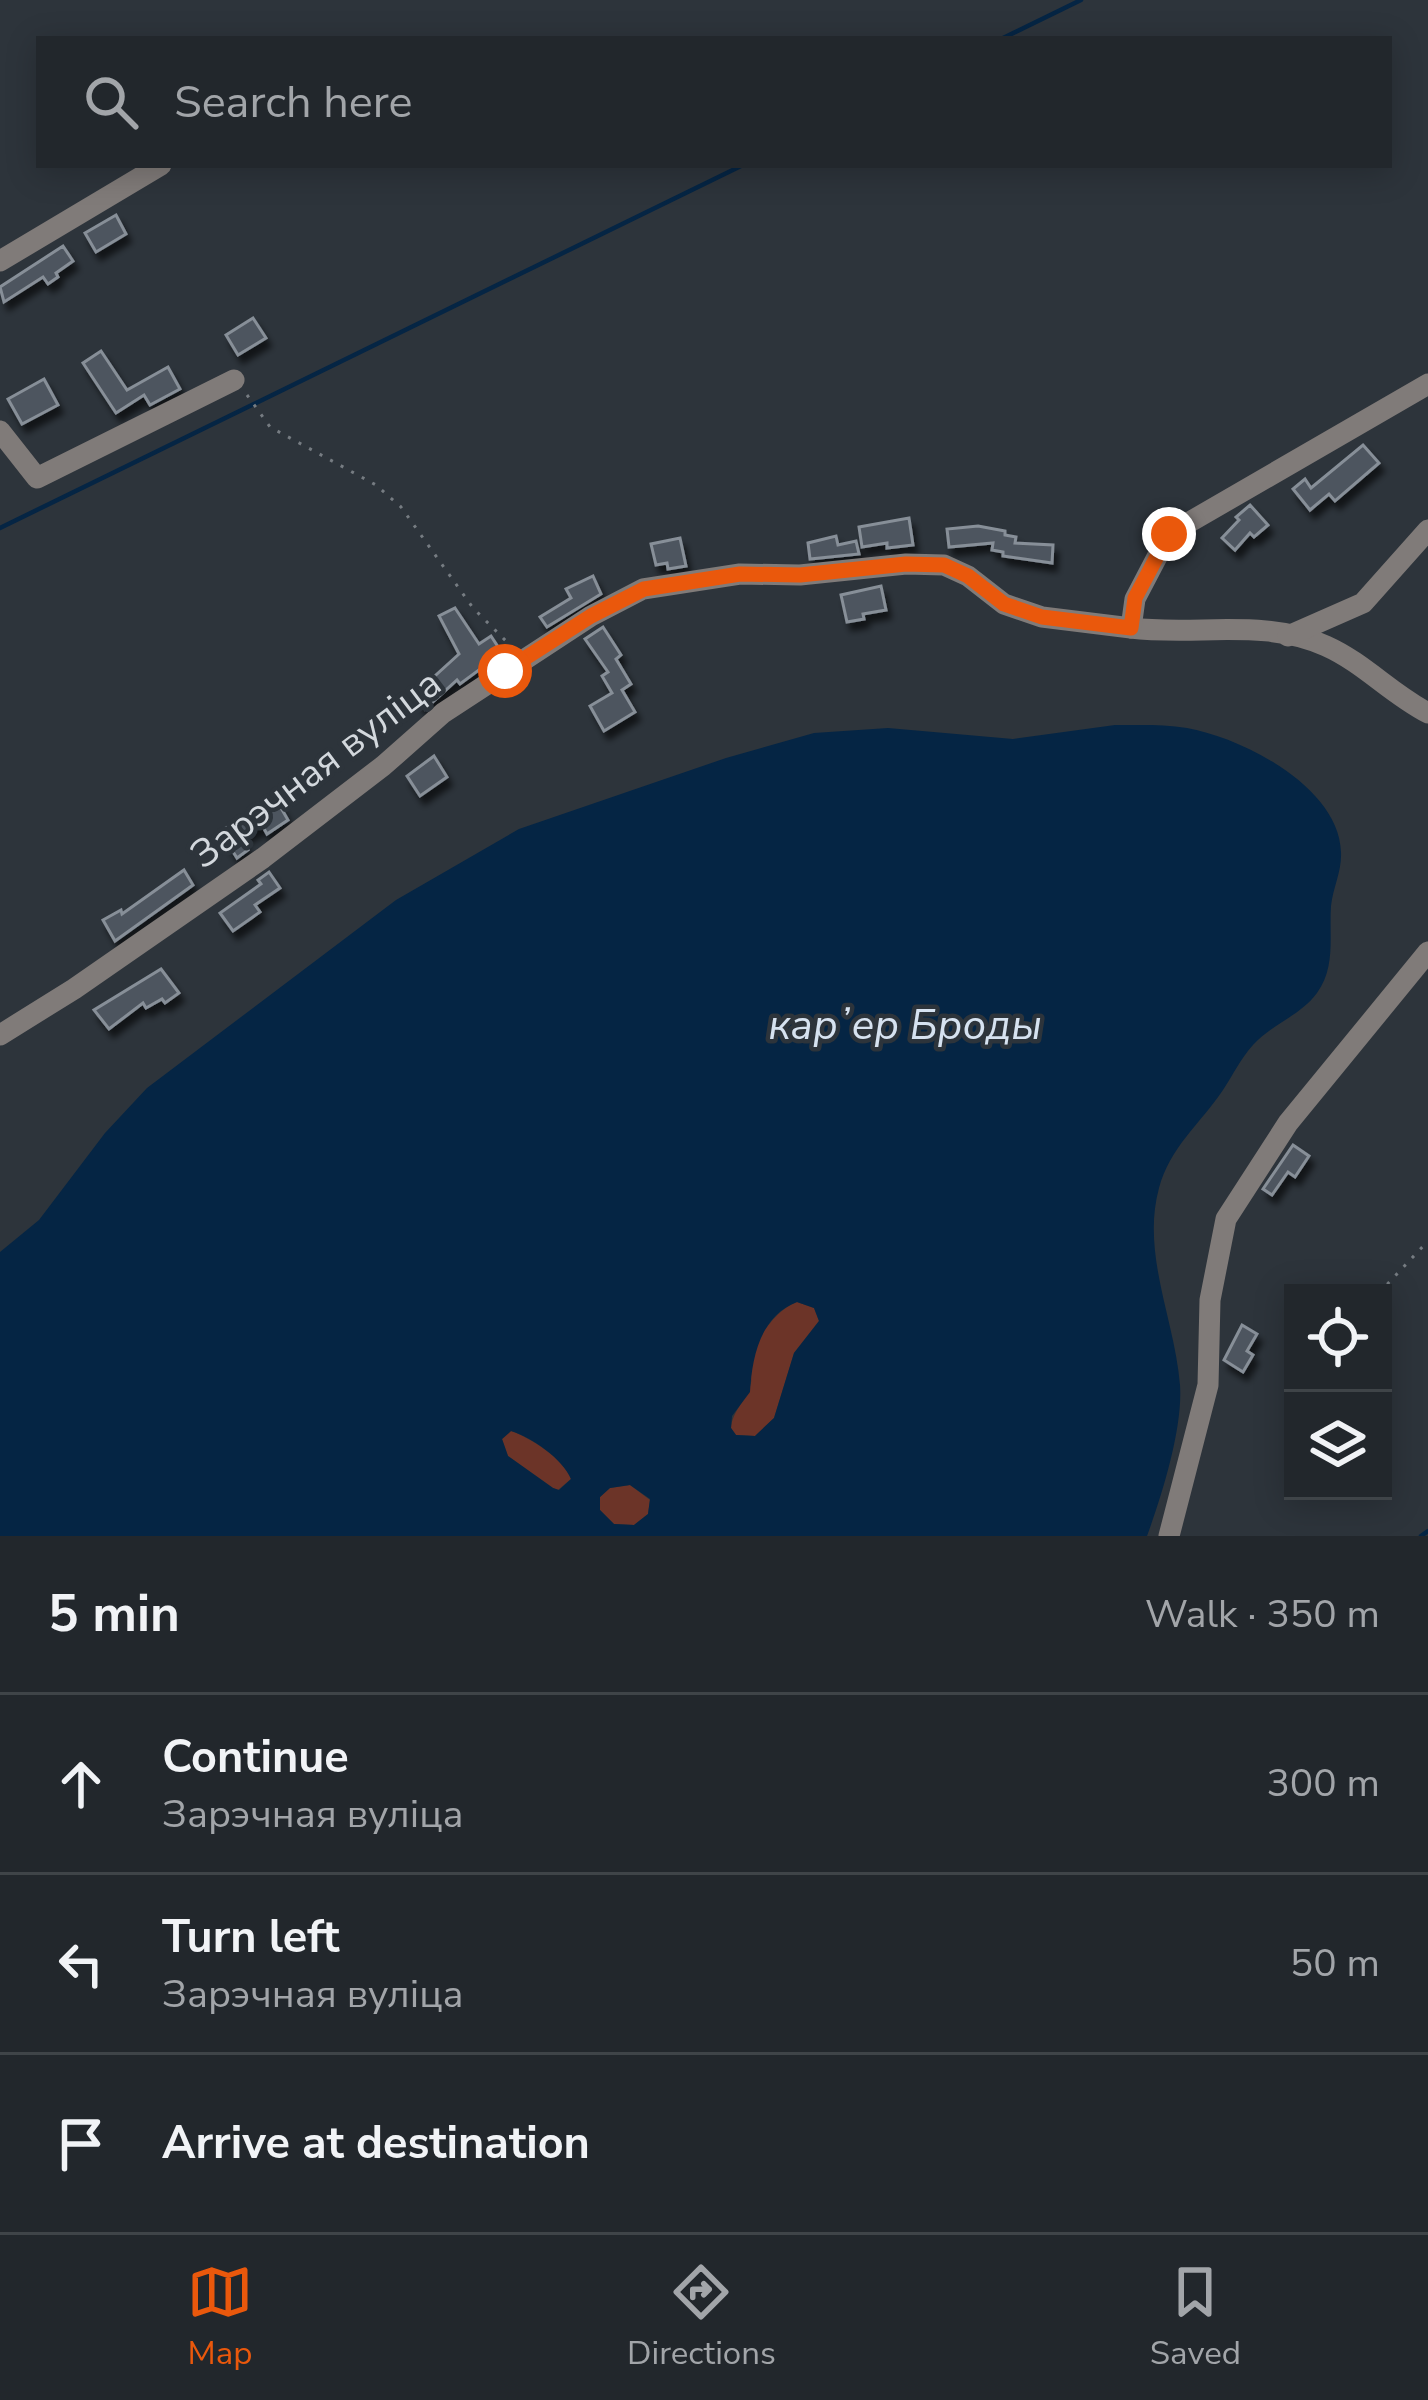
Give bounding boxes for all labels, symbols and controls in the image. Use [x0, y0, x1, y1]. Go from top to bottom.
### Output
search box [36, 36, 1392, 168]
icon: search [78, 69, 144, 135]
text: Search here [174, 72, 413, 133]
route end [1142, 507, 1196, 561]
route start [478, 644, 532, 698]
street label: Зарэчная вуліца [180, 657, 452, 881]
water label: карʼер Броды [768, 997, 1042, 1054]
map controls [1284, 1284, 1392, 1500]
button: locate [1284, 1284, 1392, 1392]
button: layers [1284, 1392, 1392, 1500]
text: 5 min [48, 1579, 180, 1649]
text: Walk · 350 m [1145, 1588, 1380, 1641]
text: Continue [162, 1727, 349, 1788]
icon: ahead [48, 1751, 114, 1817]
text: 300 m [1266, 1757, 1380, 1810]
text: Зарэчная вуліца [162, 1788, 463, 1841]
text: Turn left [162, 1907, 340, 1968]
icon: left [48, 1931, 114, 1997]
text: 50 m [1290, 1937, 1380, 1990]
text: Зарэчная вуліца [162, 1968, 463, 2021]
icon: arrive [48, 2111, 114, 2177]
text: Arrive at destination [162, 2113, 590, 2174]
tab: Map [187, 2259, 253, 2376]
tab: Directions [627, 2259, 776, 2376]
tab: Saved [1150, 2259, 1241, 2376]

